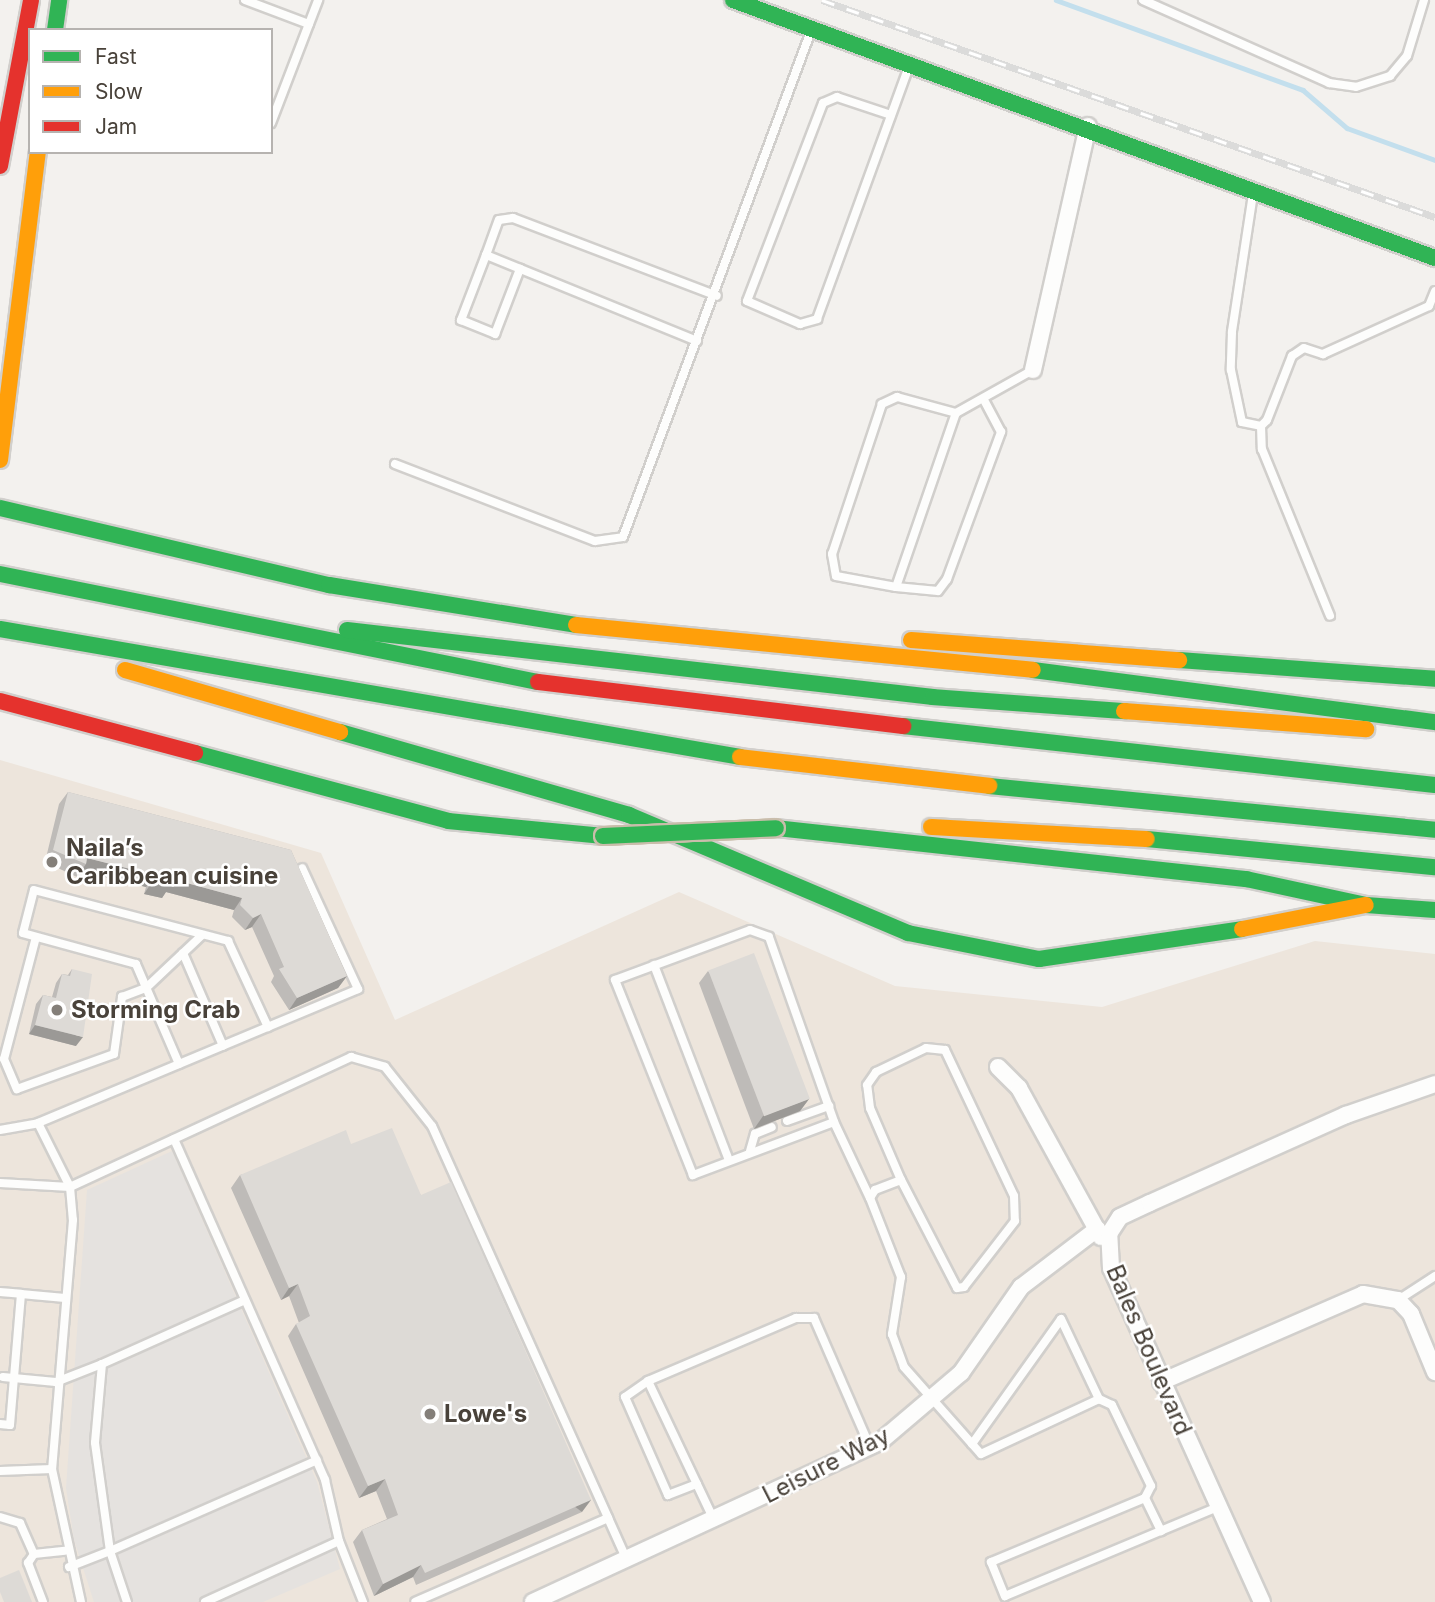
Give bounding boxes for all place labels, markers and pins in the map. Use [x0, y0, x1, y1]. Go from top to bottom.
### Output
place label: Naila’s Caribbean cuisine [66, 834, 278, 890]
marker: Naila’s Caribbean cuisine [44, 854, 60, 870]
place label: Storming Crab [71, 996, 240, 1024]
marker: Storming Crab [49, 1002, 65, 1018]
place label: Lowe's [444, 1400, 527, 1428]
marker: Lowe's [422, 1406, 438, 1422]

